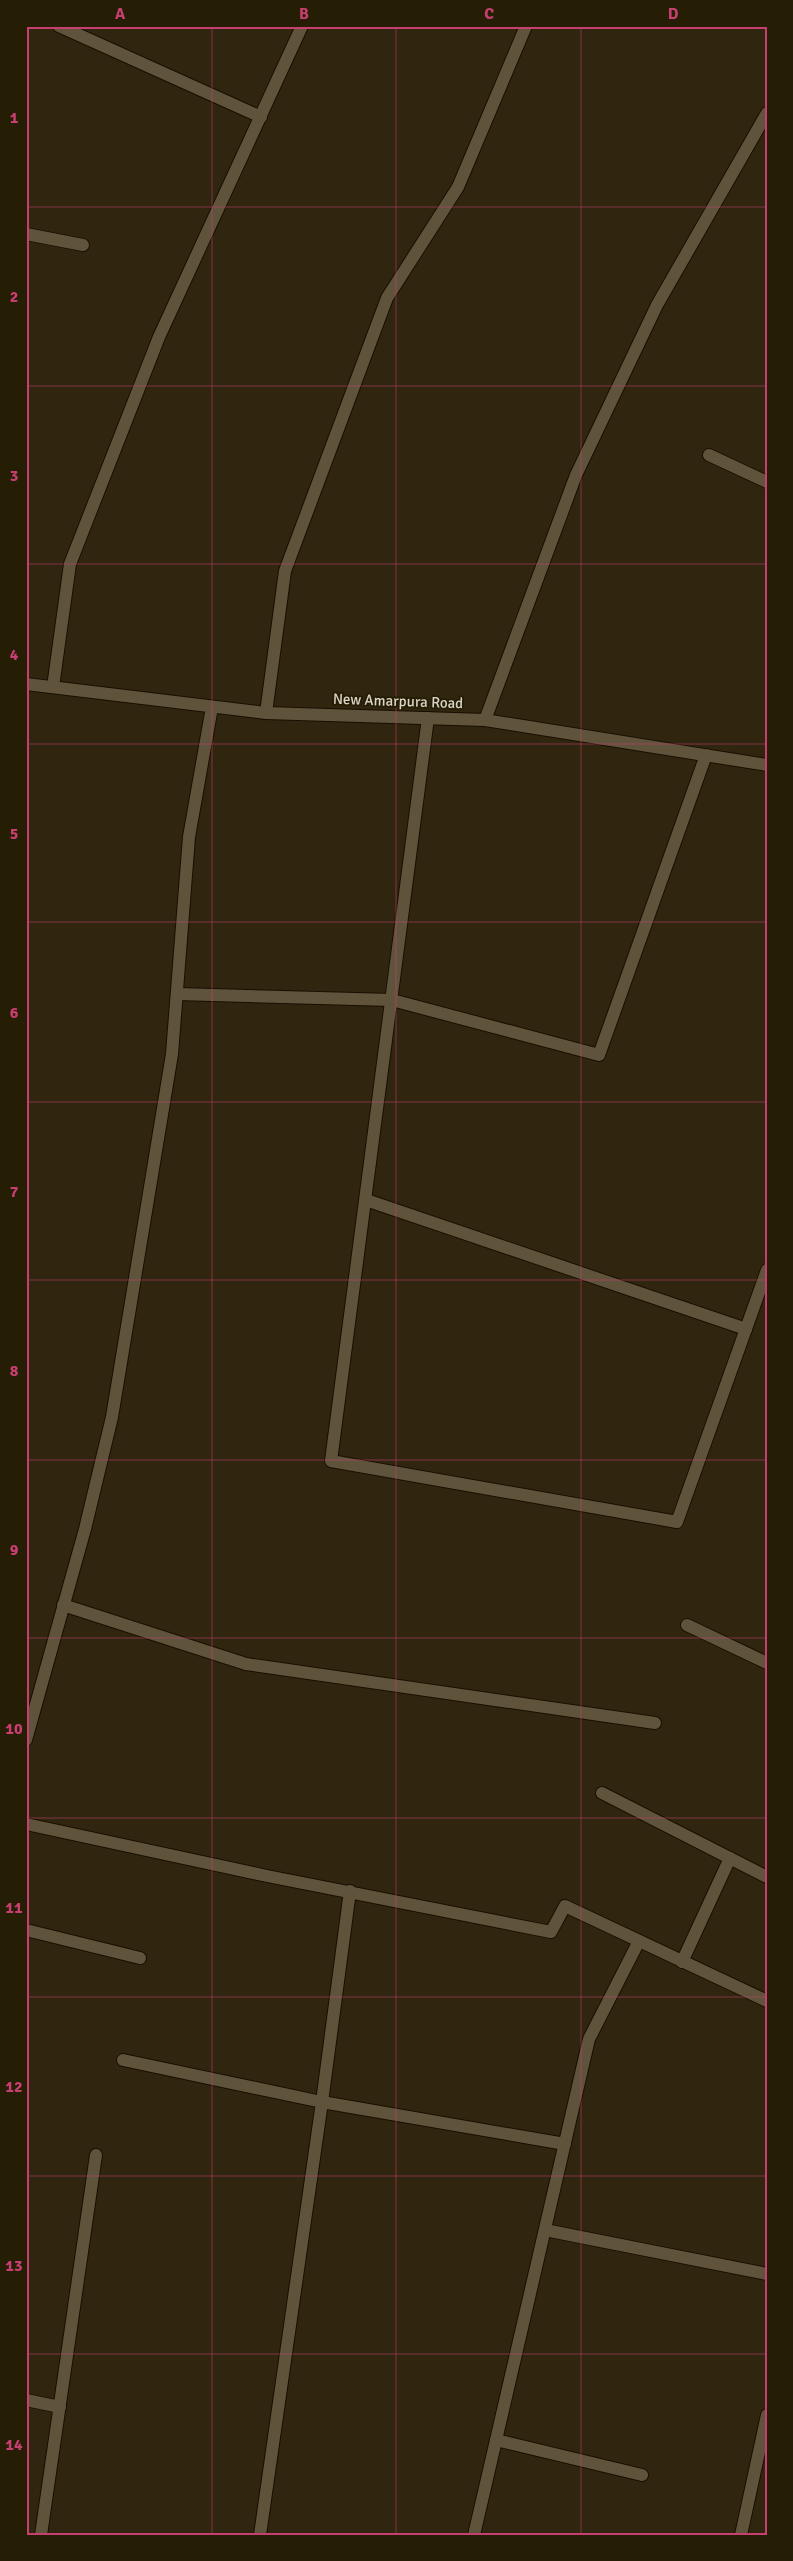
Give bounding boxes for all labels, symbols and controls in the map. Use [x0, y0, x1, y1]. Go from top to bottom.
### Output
text: A [115, 4, 126, 24]
text: B [299, 4, 309, 24]
text: C [484, 4, 494, 24]
text: D [668, 4, 679, 24]
text: 1 [10, 108, 19, 128]
text: 2 [10, 287, 18, 307]
text: 3 [10, 466, 18, 486]
text: 4 [10, 645, 19, 665]
street label: New Amarpura Road [332, 690, 464, 712]
text: 5 [10, 824, 18, 844]
text: 6 [10, 1003, 19, 1023]
text: 7 [10, 1182, 19, 1202]
text: 8 [10, 1361, 19, 1381]
text: 9 [10, 1540, 19, 1560]
text: 10 [5, 1719, 23, 1739]
text: 11 [5, 1898, 23, 1918]
text: 12 [5, 2077, 23, 2097]
text: 13 [5, 2256, 23, 2276]
text: 14 [5, 2435, 23, 2455]

